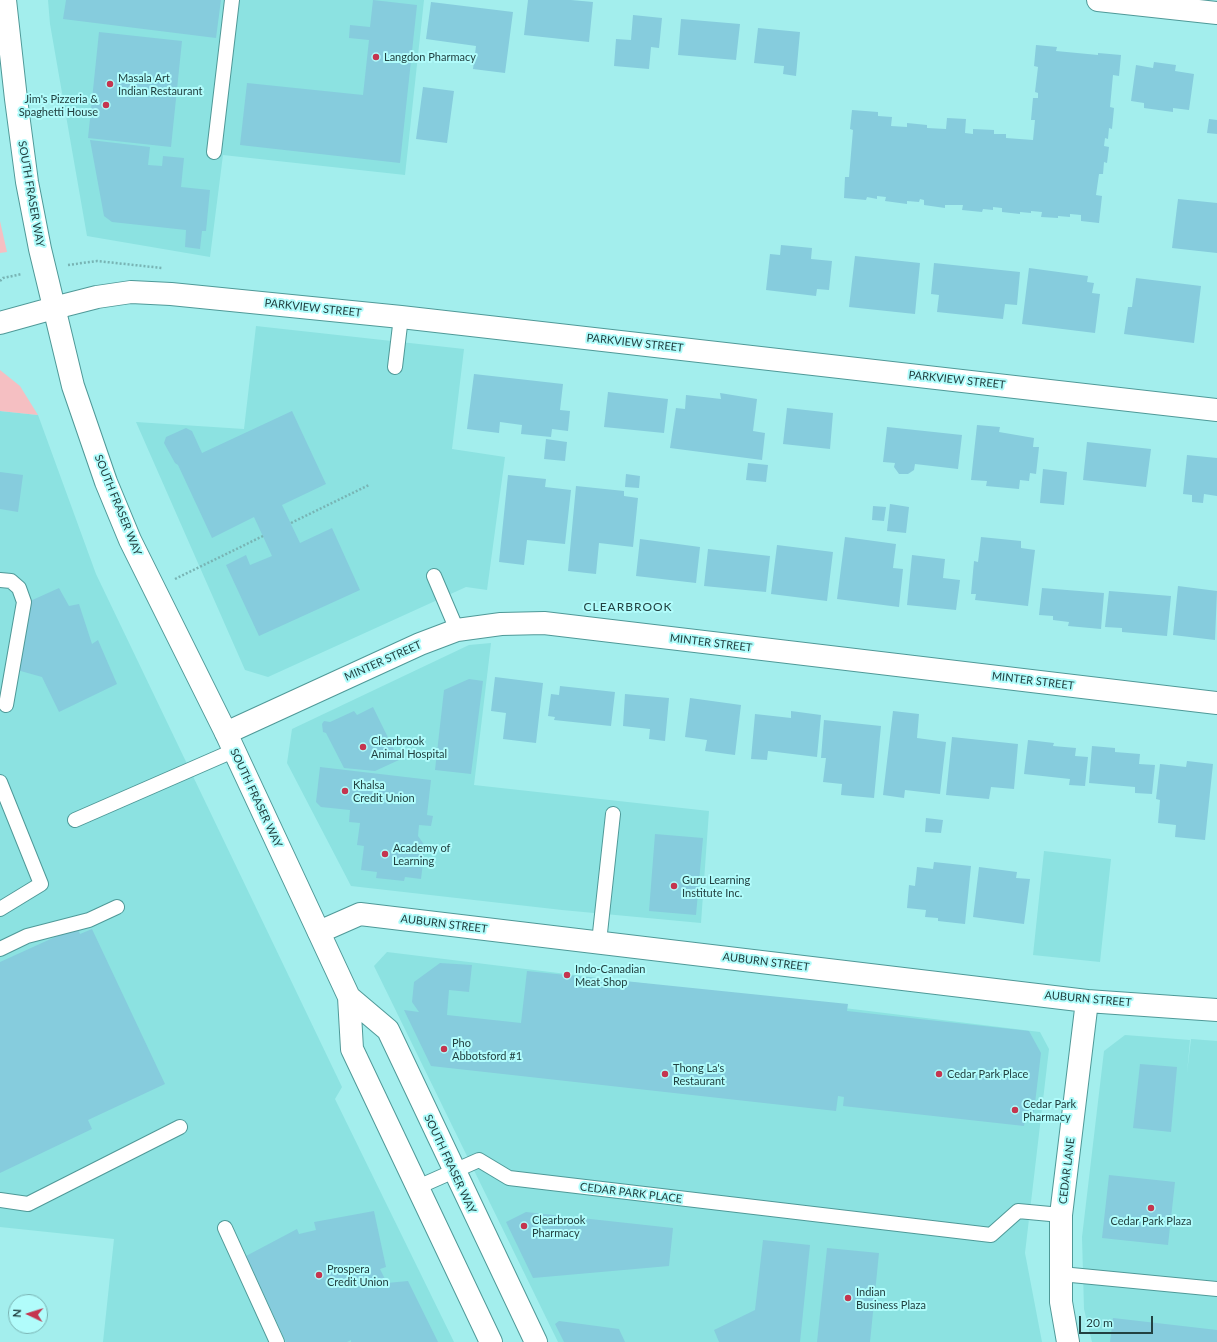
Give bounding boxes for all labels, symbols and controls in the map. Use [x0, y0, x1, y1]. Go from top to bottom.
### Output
place label: Langdon Pharmacy [384, 50, 476, 64]
marker: Langdon Pharmacy [371, 52, 381, 62]
place label: Masala Art Indian Restaurant [118, 71, 202, 97]
marker: Masala Art Indian Restaurant [105, 79, 115, 89]
place label: Jim's Pizzeria & Spaghetti House [19, 92, 98, 118]
marker: Jim's Pizzeria & Spaghetti House [101, 100, 111, 110]
street label: SOUTH FRASER WAY [15, 140, 47, 248]
street label: PARKVIEW STREET [264, 296, 362, 320]
street label: PARKVIEW STREET [586, 331, 684, 355]
street label: PARKVIEW STREET [908, 368, 1006, 392]
street label: SOUTH FRASER WAY [92, 453, 144, 557]
district label: CLEARBROOK [583, 600, 673, 614]
street label: MINTER STREET [669, 631, 753, 655]
street label: MINTER STREET [342, 638, 424, 684]
street label: MINTER STREET [991, 669, 1075, 693]
place label: Clearbrook Animal Hospital [371, 734, 447, 760]
marker: Clearbrook Animal Hospital [358, 742, 368, 752]
street label: SOUTH FRASER WAY [227, 746, 285, 850]
place label: Khalsa Credit Union [353, 778, 415, 804]
marker: Khalsa Credit Union [340, 786, 350, 796]
place label: Academy of Learning [393, 841, 450, 867]
marker: Academy of Learning [380, 849, 390, 859]
place label: Guru Learning Institute Inc. [682, 873, 750, 899]
marker: Guru Learning Institute Inc. [669, 881, 679, 891]
street label: AUBURN STREET [400, 912, 488, 936]
street label: AUBURN STREET [722, 950, 810, 974]
place label: Indo-Canadian Meat Shop [575, 962, 645, 988]
marker: Indo-Canadian Meat Shop [562, 970, 572, 980]
street label: AUBURN STREET [1044, 989, 1132, 1009]
place label: Pho Abbotsford #1 [452, 1036, 522, 1062]
marker: Pho Abbotsford #1 [439, 1044, 449, 1054]
place label: Thong La's Restaurant [673, 1061, 725, 1087]
place label: Cedar Park Place [947, 1067, 1028, 1081]
marker: Thong La's Restaurant [660, 1069, 670, 1079]
marker: Cedar Park Place [934, 1069, 944, 1079]
place label: Cedar Park Pharmacy [1023, 1097, 1076, 1123]
marker: Cedar Park Pharmacy [1010, 1105, 1020, 1115]
street label: SOUTH FRASER WAY [421, 1112, 479, 1216]
street label: CEDAR LANE [1056, 1137, 1078, 1205]
street label: CEDAR PARK PLACE [579, 1180, 683, 1206]
marker: Cedar Park Plaza [1146, 1203, 1156, 1213]
place label: Clearbrook Pharmacy [532, 1213, 585, 1239]
place label: Cedar Park Plaza [1111, 1214, 1191, 1228]
marker: Clearbrook Pharmacy [519, 1221, 529, 1231]
place label: Prospera Credit Union [327, 1262, 389, 1288]
marker: Prospera Credit Union [314, 1270, 324, 1280]
place label: Indian Business Plaza [856, 1285, 926, 1311]
marker: Indian Business Plaza [843, 1293, 853, 1303]
north arrow [8, 1294, 48, 1334]
scale bar [1081, 1308, 1155, 1334]
text: N [10, 1309, 23, 1318]
text: 20 m [1086, 1315, 1113, 1330]

